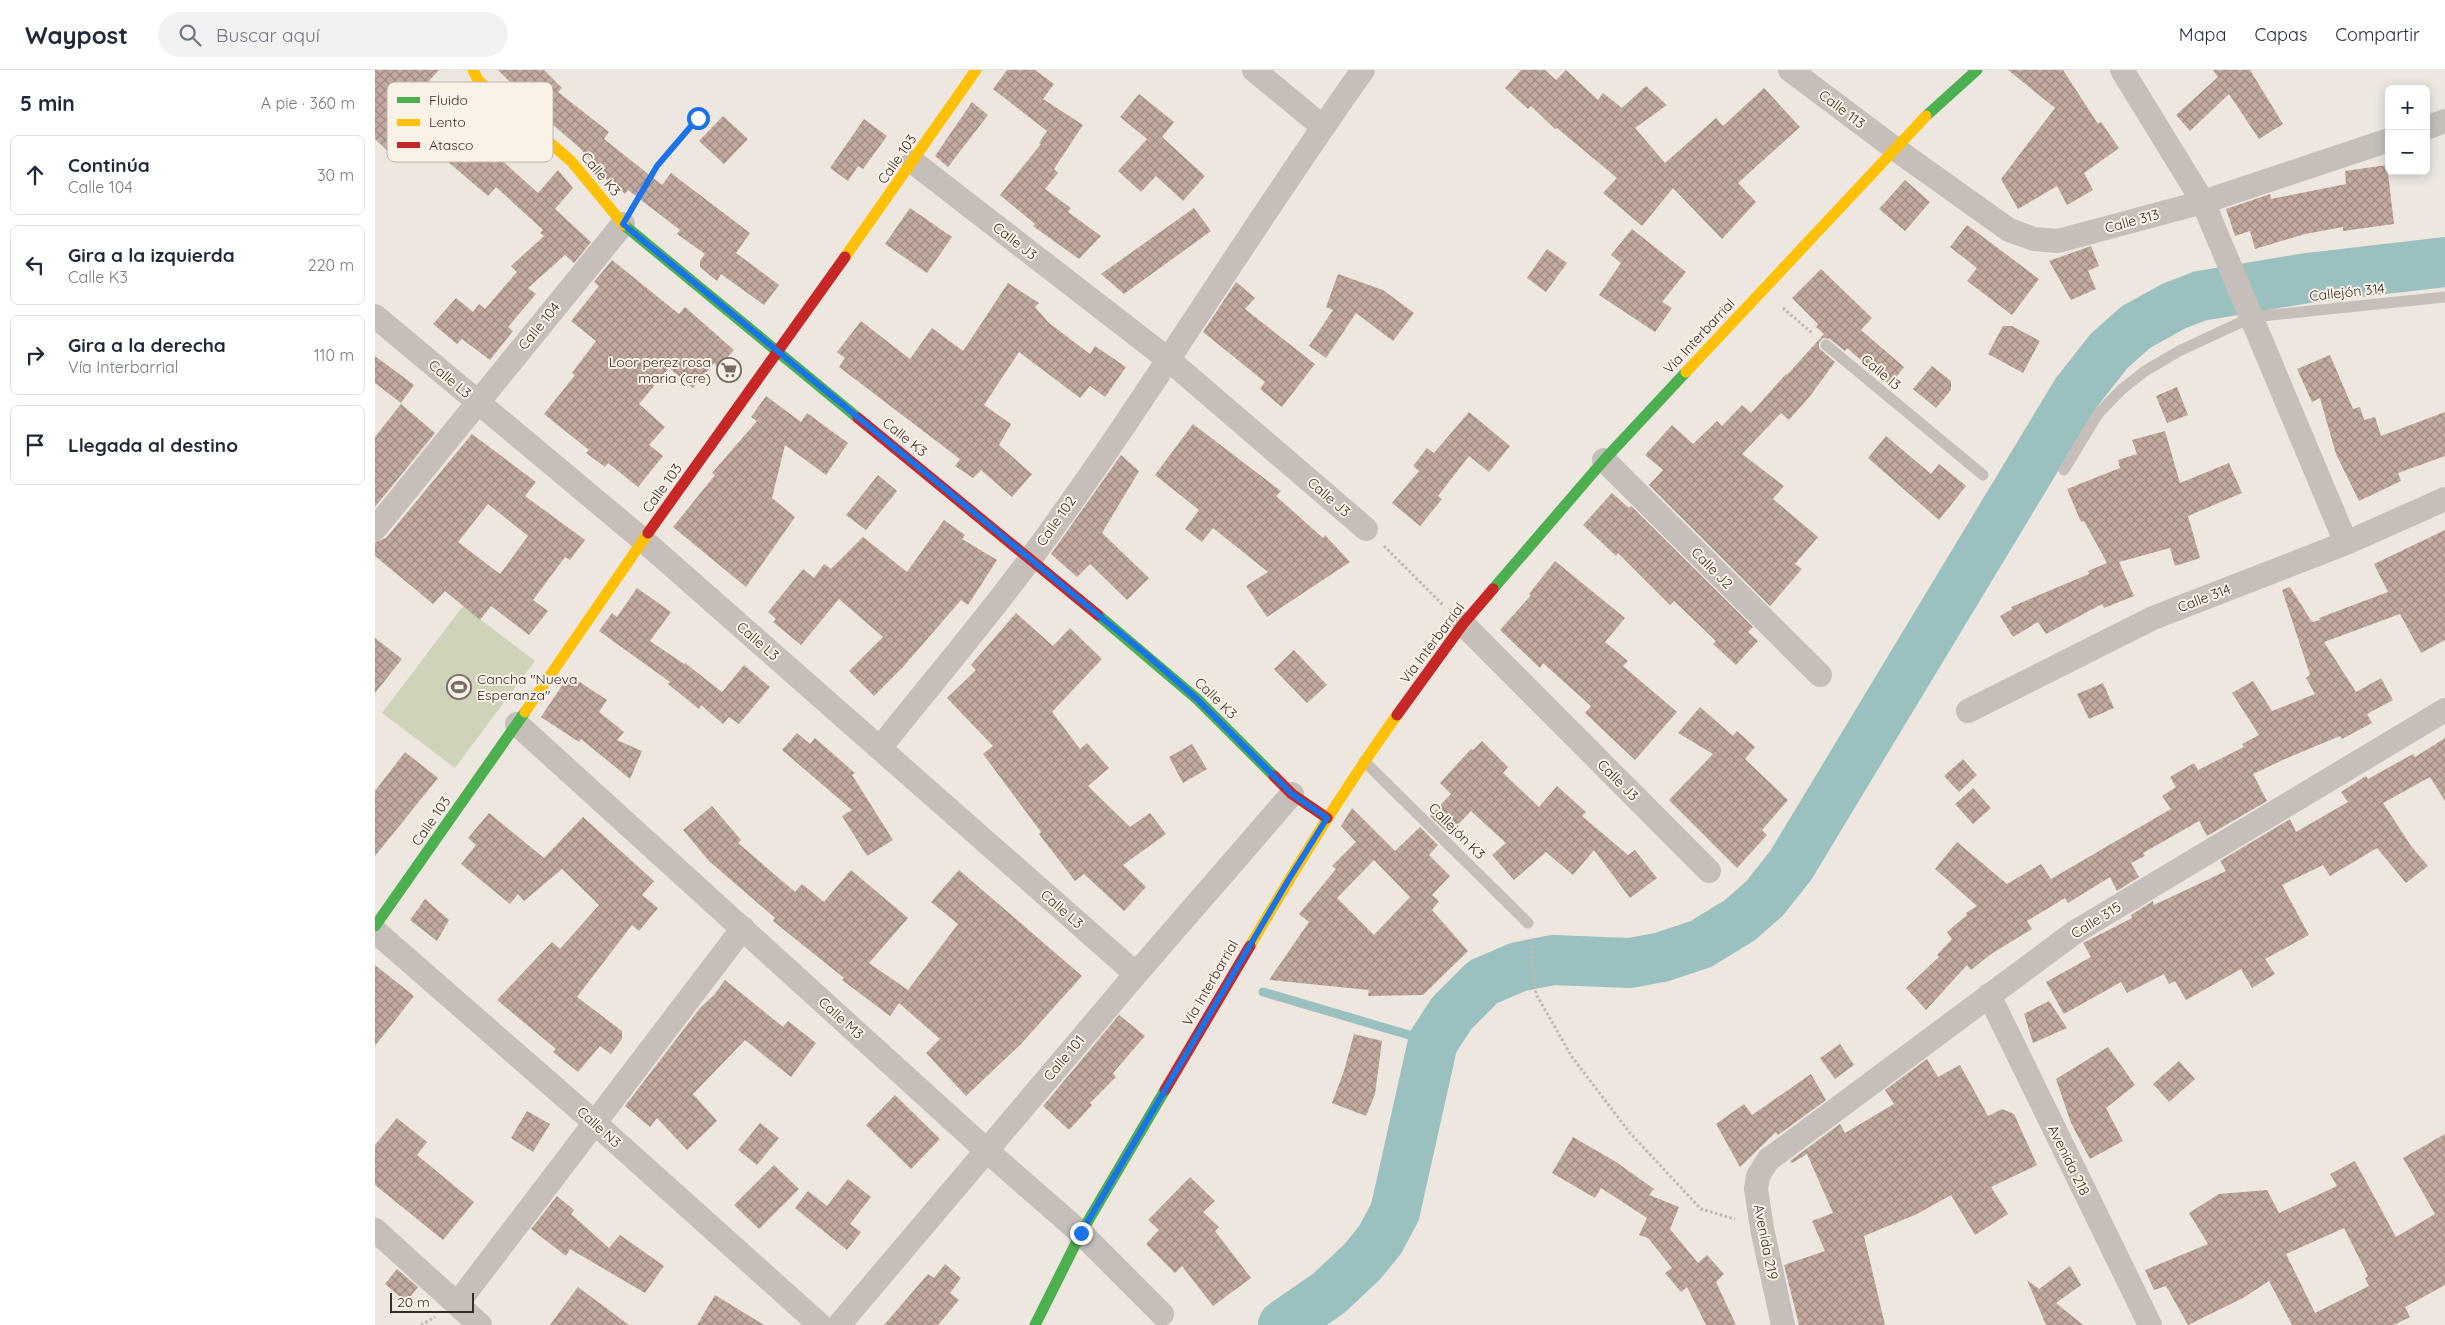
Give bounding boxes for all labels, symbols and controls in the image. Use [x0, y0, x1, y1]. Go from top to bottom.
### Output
search box [158, 12, 508, 57]
text: Waypost [25, 20, 128, 50]
icon: search [176, 21, 204, 49]
text: Buscar aquí [216, 23, 320, 47]
text: Mapa [2179, 23, 2226, 46]
text: Capas [2254, 23, 2307, 46]
text: Compartir [2335, 23, 2420, 46]
legend [387, 82, 553, 162]
map controls [2385, 85, 2430, 175]
button: + [2385, 85, 2430, 130]
street label: Calle 113 [1815, 86, 1869, 132]
text: 5 min [20, 90, 75, 116]
text: Fluido [429, 91, 468, 109]
text: A pie · 360 m [261, 93, 355, 113]
route start [687, 107, 710, 130]
text: Lento [429, 113, 466, 131]
button: − [2385, 130, 2430, 175]
street label: Calle 103 [873, 131, 921, 187]
text: Atasco [429, 136, 474, 154]
street label: Calle K3 [577, 148, 625, 200]
text: Continúa [68, 153, 150, 177]
icon: ahead [21, 161, 49, 189]
text: 30 m [317, 165, 354, 185]
text: Calle 104 [68, 177, 133, 197]
street label: Calle 313 [2103, 205, 2161, 237]
street label: Calle J3 [989, 218, 1041, 264]
text: Gira a la izquierda [68, 243, 235, 267]
icon: left [21, 251, 49, 279]
text: 220 m [308, 255, 354, 275]
text: Calle K3 [68, 267, 128, 287]
street label: Callejón 314 [2308, 279, 2386, 305]
street label: Vía Interbarrial [1659, 295, 1739, 377]
street label: Calle 104 [514, 298, 564, 354]
text: Gira a la derecha [68, 333, 226, 357]
icon: right [21, 341, 49, 369]
text: 110 m [314, 345, 354, 365]
street label: Calle I3 [1857, 350, 1905, 394]
place label: Loor perez rosa maria (cre) [609, 353, 711, 387]
street label: Calle L3 [425, 356, 475, 402]
text: Vía Interbarrial [68, 357, 178, 377]
supermarket icon: Loor perez rosa maria (cre) [716, 357, 742, 383]
street label: Calle K3 [879, 414, 931, 460]
icon: arrive [21, 431, 49, 459]
text: Llegada al destino [68, 433, 238, 457]
street label: Calle 103 [638, 460, 686, 516]
street label: Calle J3 [1304, 473, 1354, 521]
street label: Calle 102 [1032, 492, 1080, 549]
street label: Calle J2 [1687, 543, 1737, 593]
street label: Calle 314 [2175, 580, 2233, 616]
street label: Vía Interbarrial [1396, 599, 1468, 687]
street label: Calle L3 [733, 618, 783, 664]
place label: Cancha "Nueva Esperanza" [477, 670, 577, 704]
street label: Calle K3 [1191, 673, 1241, 723]
sports icon: Cancha "Nueva Esperanza" [446, 674, 472, 700]
street label: Calle J3 [1594, 756, 1642, 804]
street label: Calle 103 [407, 793, 455, 849]
street label: Callejón K3 [1425, 799, 1489, 863]
street label: Calle L3 [1037, 886, 1087, 932]
street label: Calle 315 [2068, 898, 2124, 942]
street label: Vía Interbarrial [1178, 937, 1242, 1029]
street label: Calle M3 [815, 993, 867, 1043]
street label: Calle 101 [1040, 1031, 1088, 1085]
street label: Calle N3 [573, 1103, 625, 1151]
street label: Avenida 218 [2044, 1122, 2094, 1198]
street label: Avenida 219 [1750, 1203, 1782, 1281]
route end [1070, 1222, 1093, 1245]
scale bar [390, 1290, 474, 1313]
text: 20 m [397, 1293, 430, 1311]

